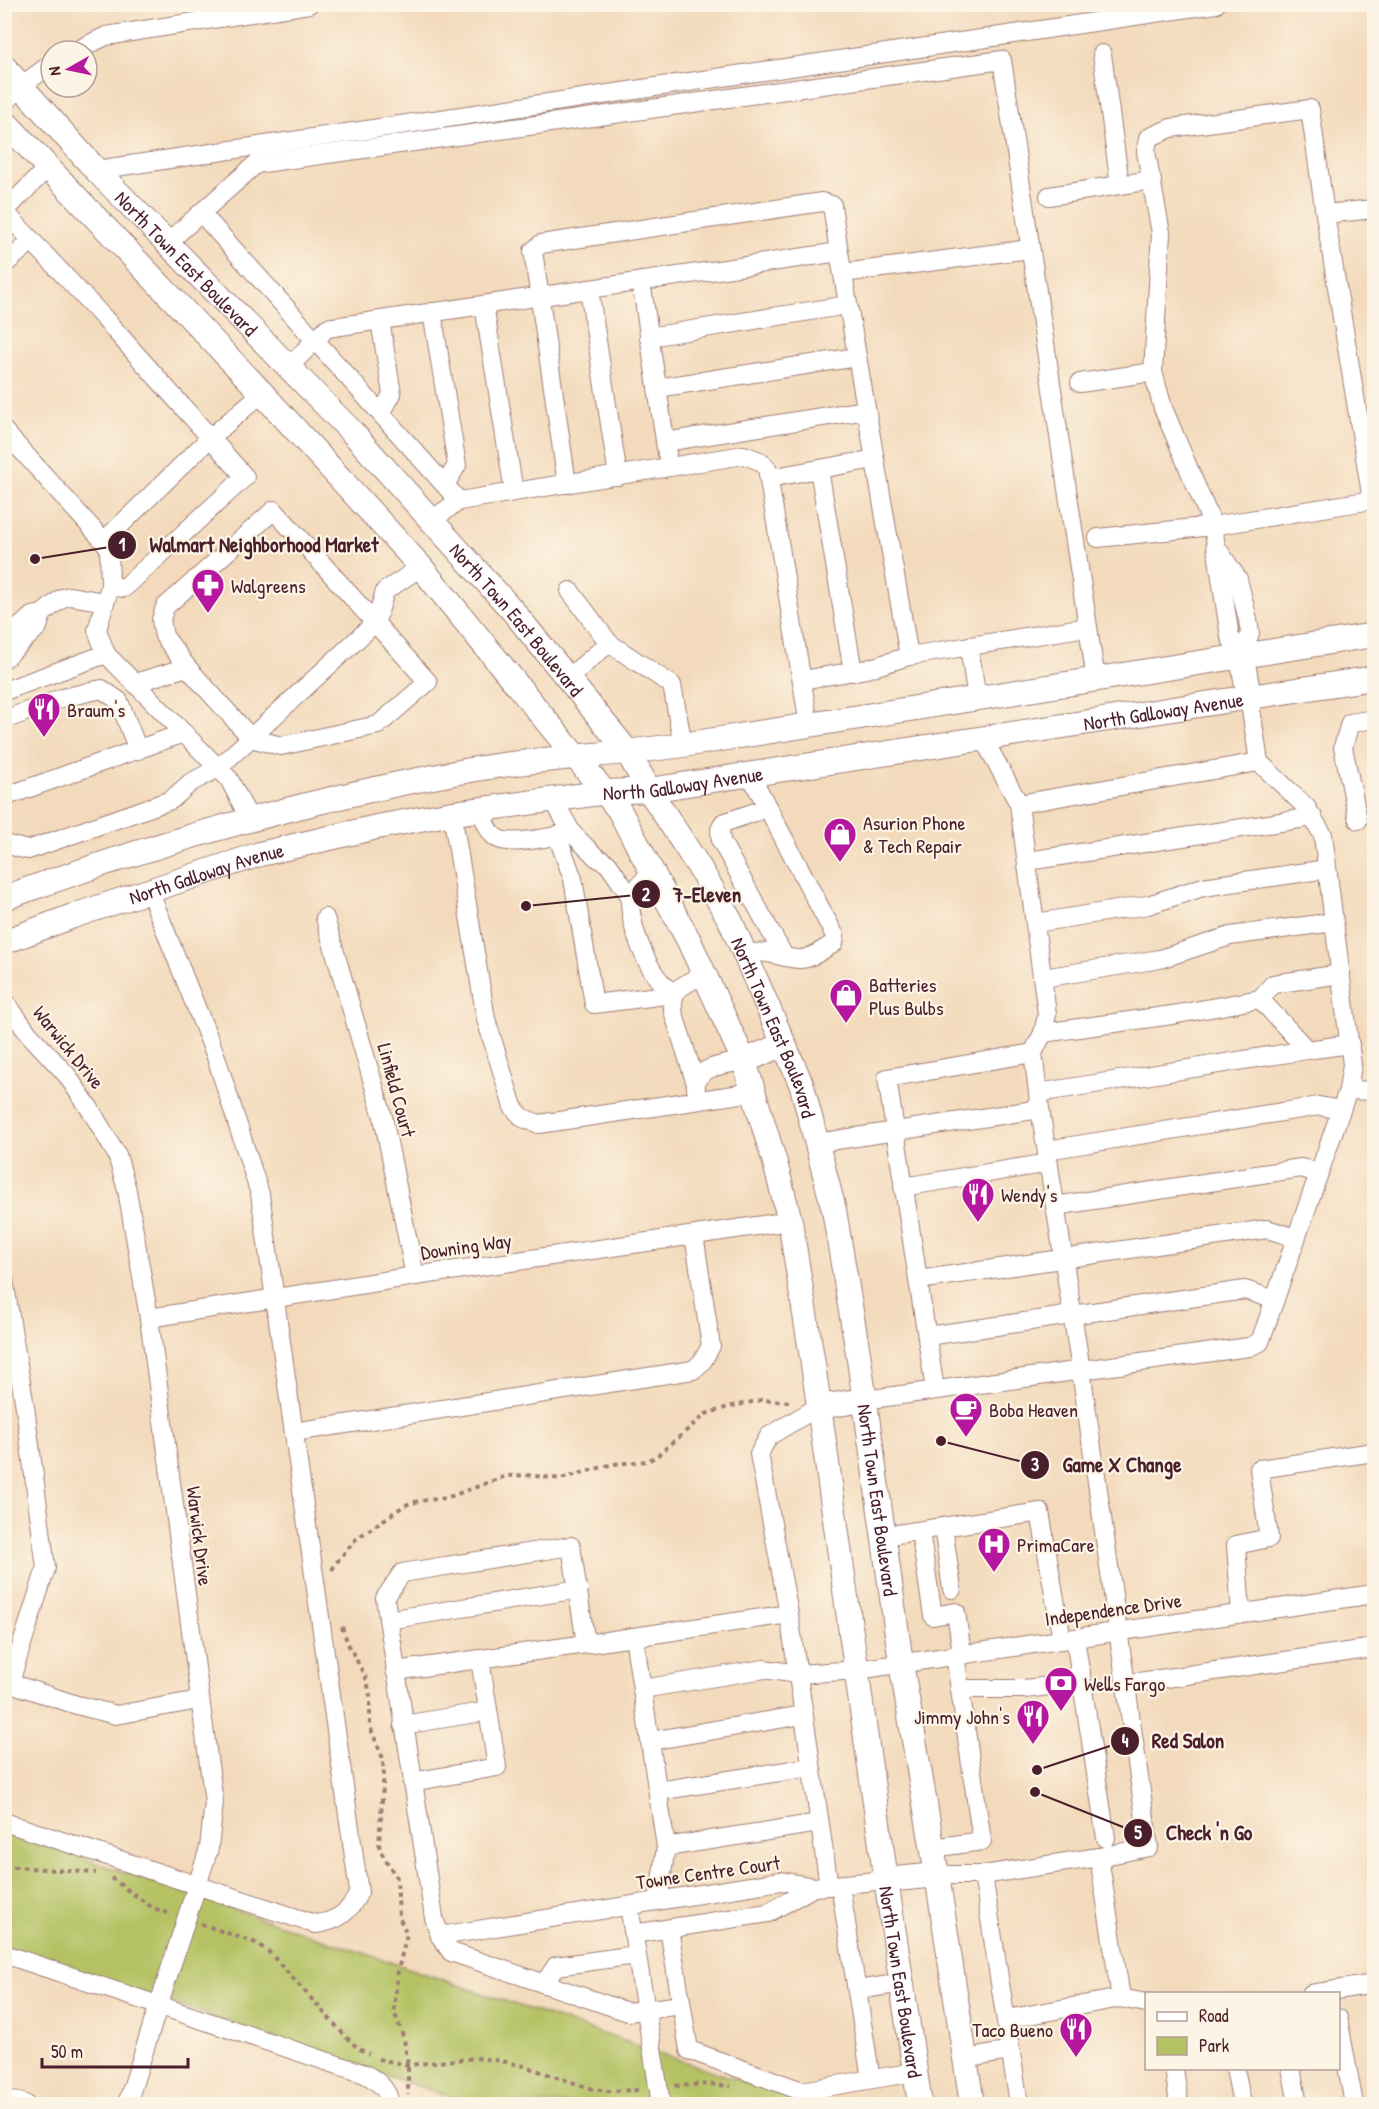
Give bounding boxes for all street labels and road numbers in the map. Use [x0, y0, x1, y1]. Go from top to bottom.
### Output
street label: North Town East Boulevard [110, 184, 264, 342]
street label: North Town East Boulevard [444, 537, 590, 702]
street label: North Galloway Avenue [1082, 685, 1245, 736]
street label: North Galloway Avenue [602, 759, 765, 806]
street label: North Galloway Avenue [125, 835, 286, 910]
street label: North Town East Boulevard [725, 933, 823, 1121]
street label: Warwick Drive [27, 1000, 111, 1094]
street label: Linfield Court [372, 1040, 423, 1141]
street label: Downing Way [419, 1226, 513, 1266]
street label: North Town East Boulevard [852, 1402, 905, 1598]
street label: Warwick Drive [181, 1485, 219, 1587]
street label: Independence Drive [1043, 1586, 1183, 1632]
street label: Towne Centre Court [634, 1848, 783, 1895]
street label: North Town East Boulevard [874, 1884, 929, 2080]

